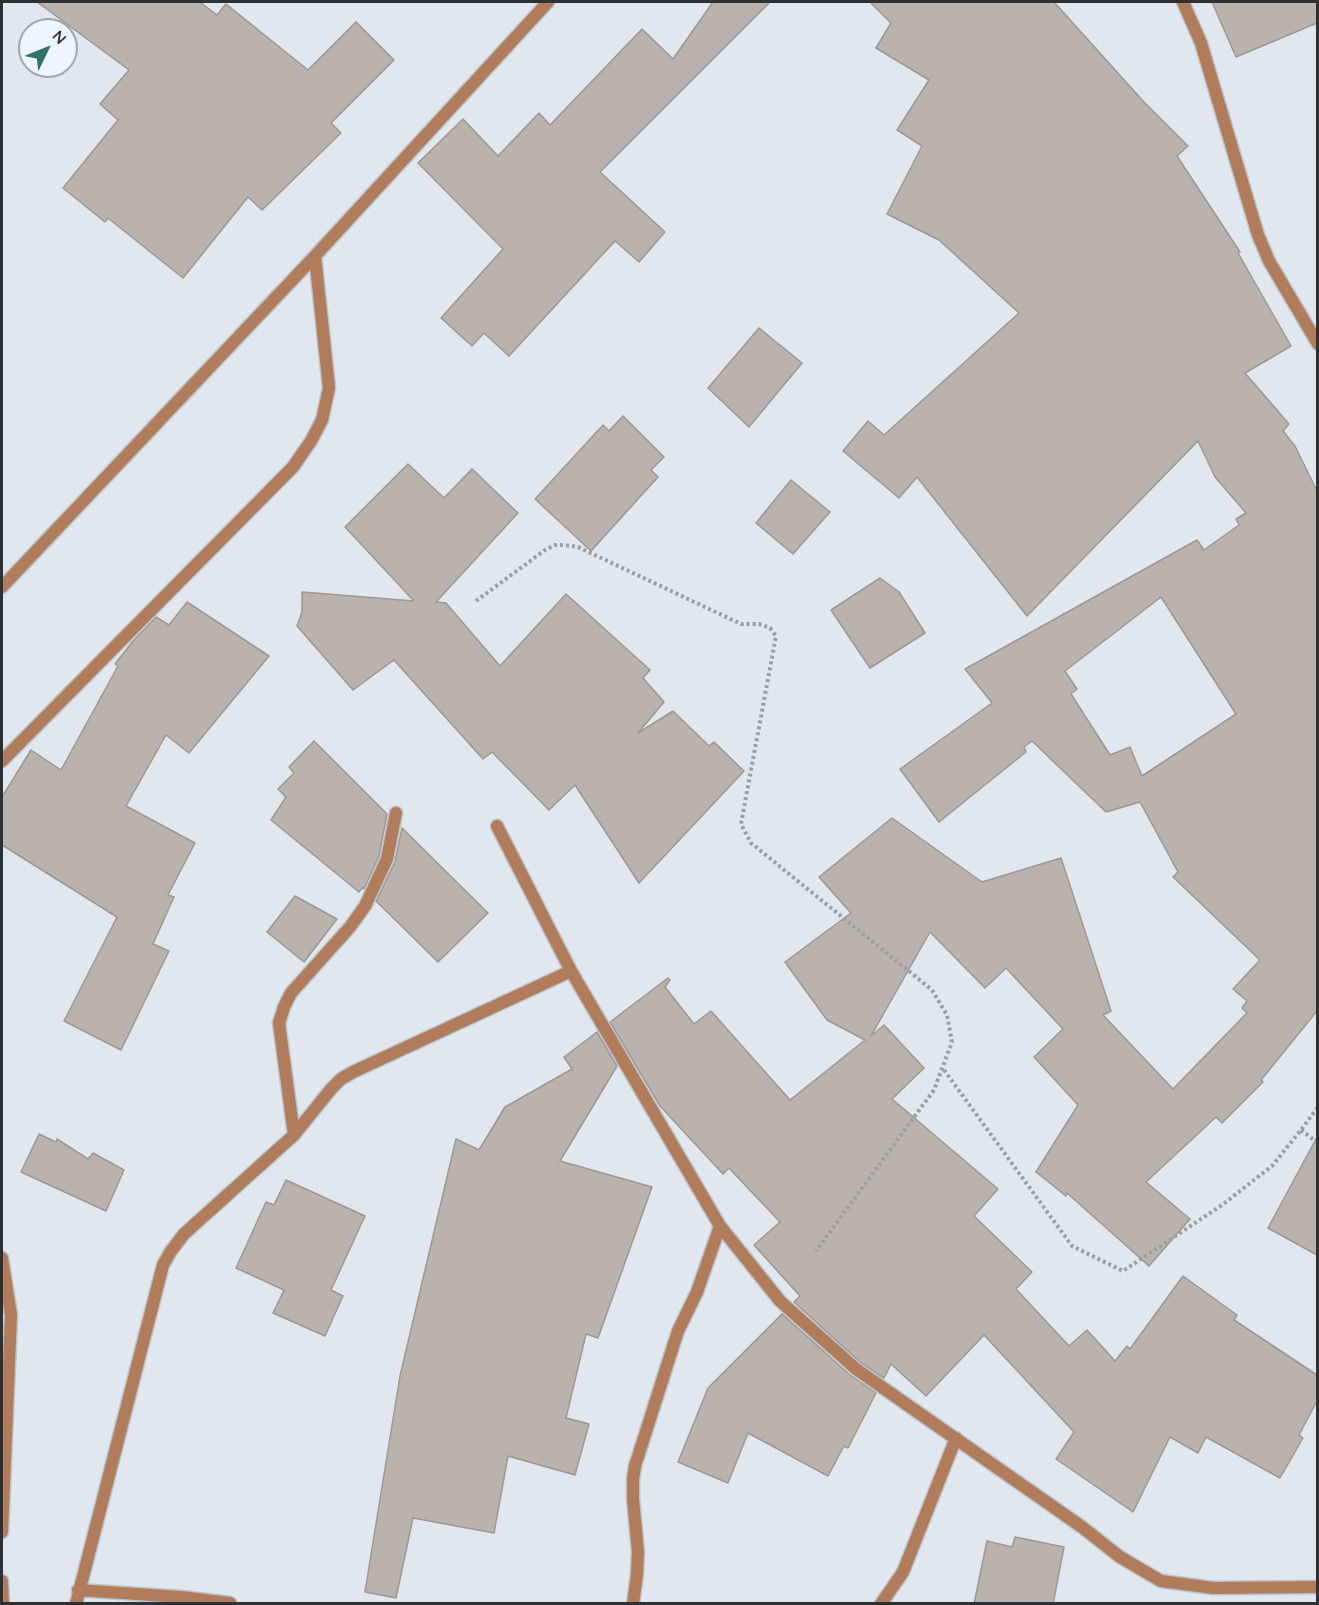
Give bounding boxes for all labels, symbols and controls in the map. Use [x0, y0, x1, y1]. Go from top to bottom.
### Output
north arrow [18, 18, 78, 78]
text: N [48, 26, 71, 48]

